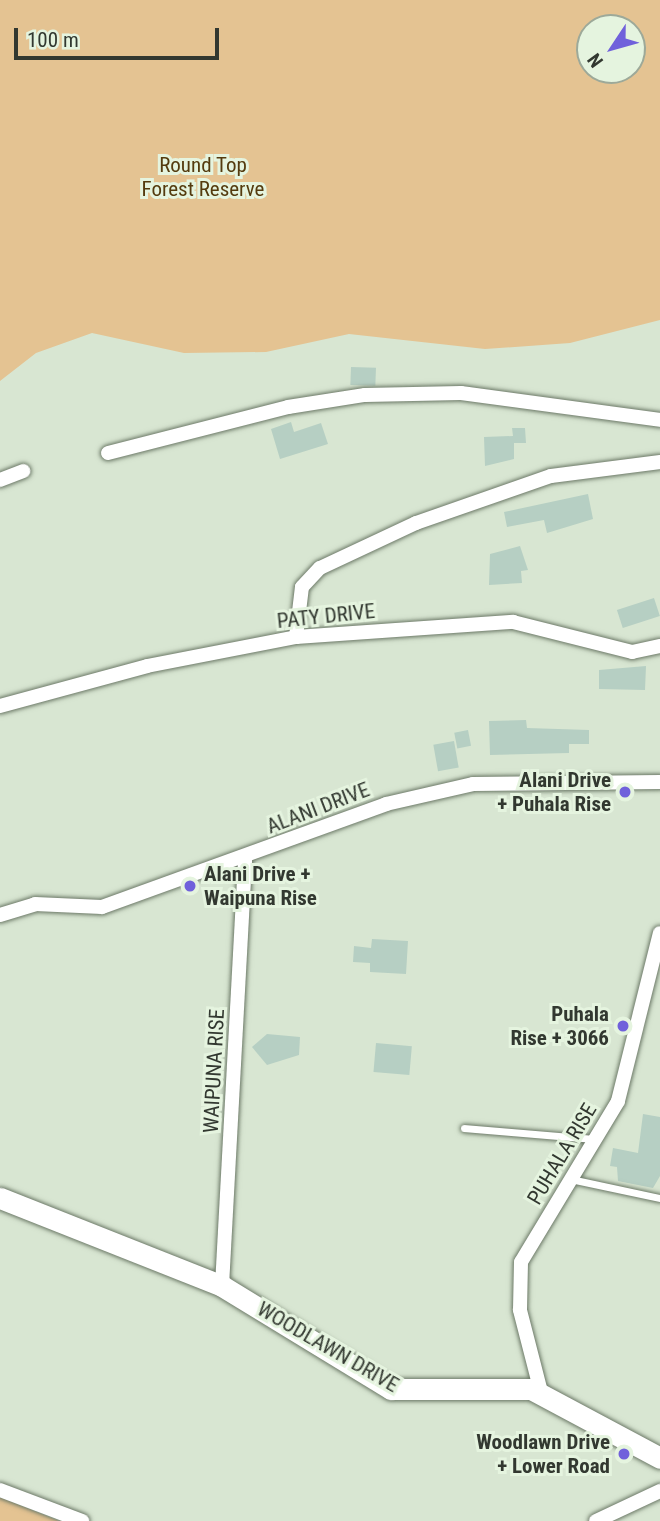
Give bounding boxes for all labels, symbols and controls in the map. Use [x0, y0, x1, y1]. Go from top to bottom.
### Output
scale bar [18, 14, 222, 58]
north arrow [576, 14, 646, 84]
text: 100 m [27, 28, 79, 52]
text: N [583, 49, 608, 72]
park label: Round Top Forest Reserve [142, 152, 264, 202]
street label: PATY DRIVE [276, 598, 376, 634]
place label: Alani Drive + Puhala Rise [497, 767, 611, 817]
street label: ALANI DRIVE [263, 777, 373, 839]
marker: Alani Drive + Puhala Rise [617, 784, 633, 800]
place label: Alani Drive + Waipuna Rise [204, 861, 317, 911]
marker: Alani Drive + Waipuna Rise [182, 878, 198, 894]
place label: Puhala Rise + 3066 [510, 1001, 609, 1051]
street label: WAIPUNA RISE [198, 1008, 230, 1134]
marker: Puhala Rise + 3066 [615, 1018, 631, 1034]
street label: PUHALA RISE [522, 1099, 602, 1209]
street label: WOODLAWN DRIVE [253, 1296, 403, 1398]
place label: Woodlawn Drive + Lower Road [476, 1429, 610, 1479]
marker: Woodlawn Drive + Lower Road [616, 1446, 632, 1462]

